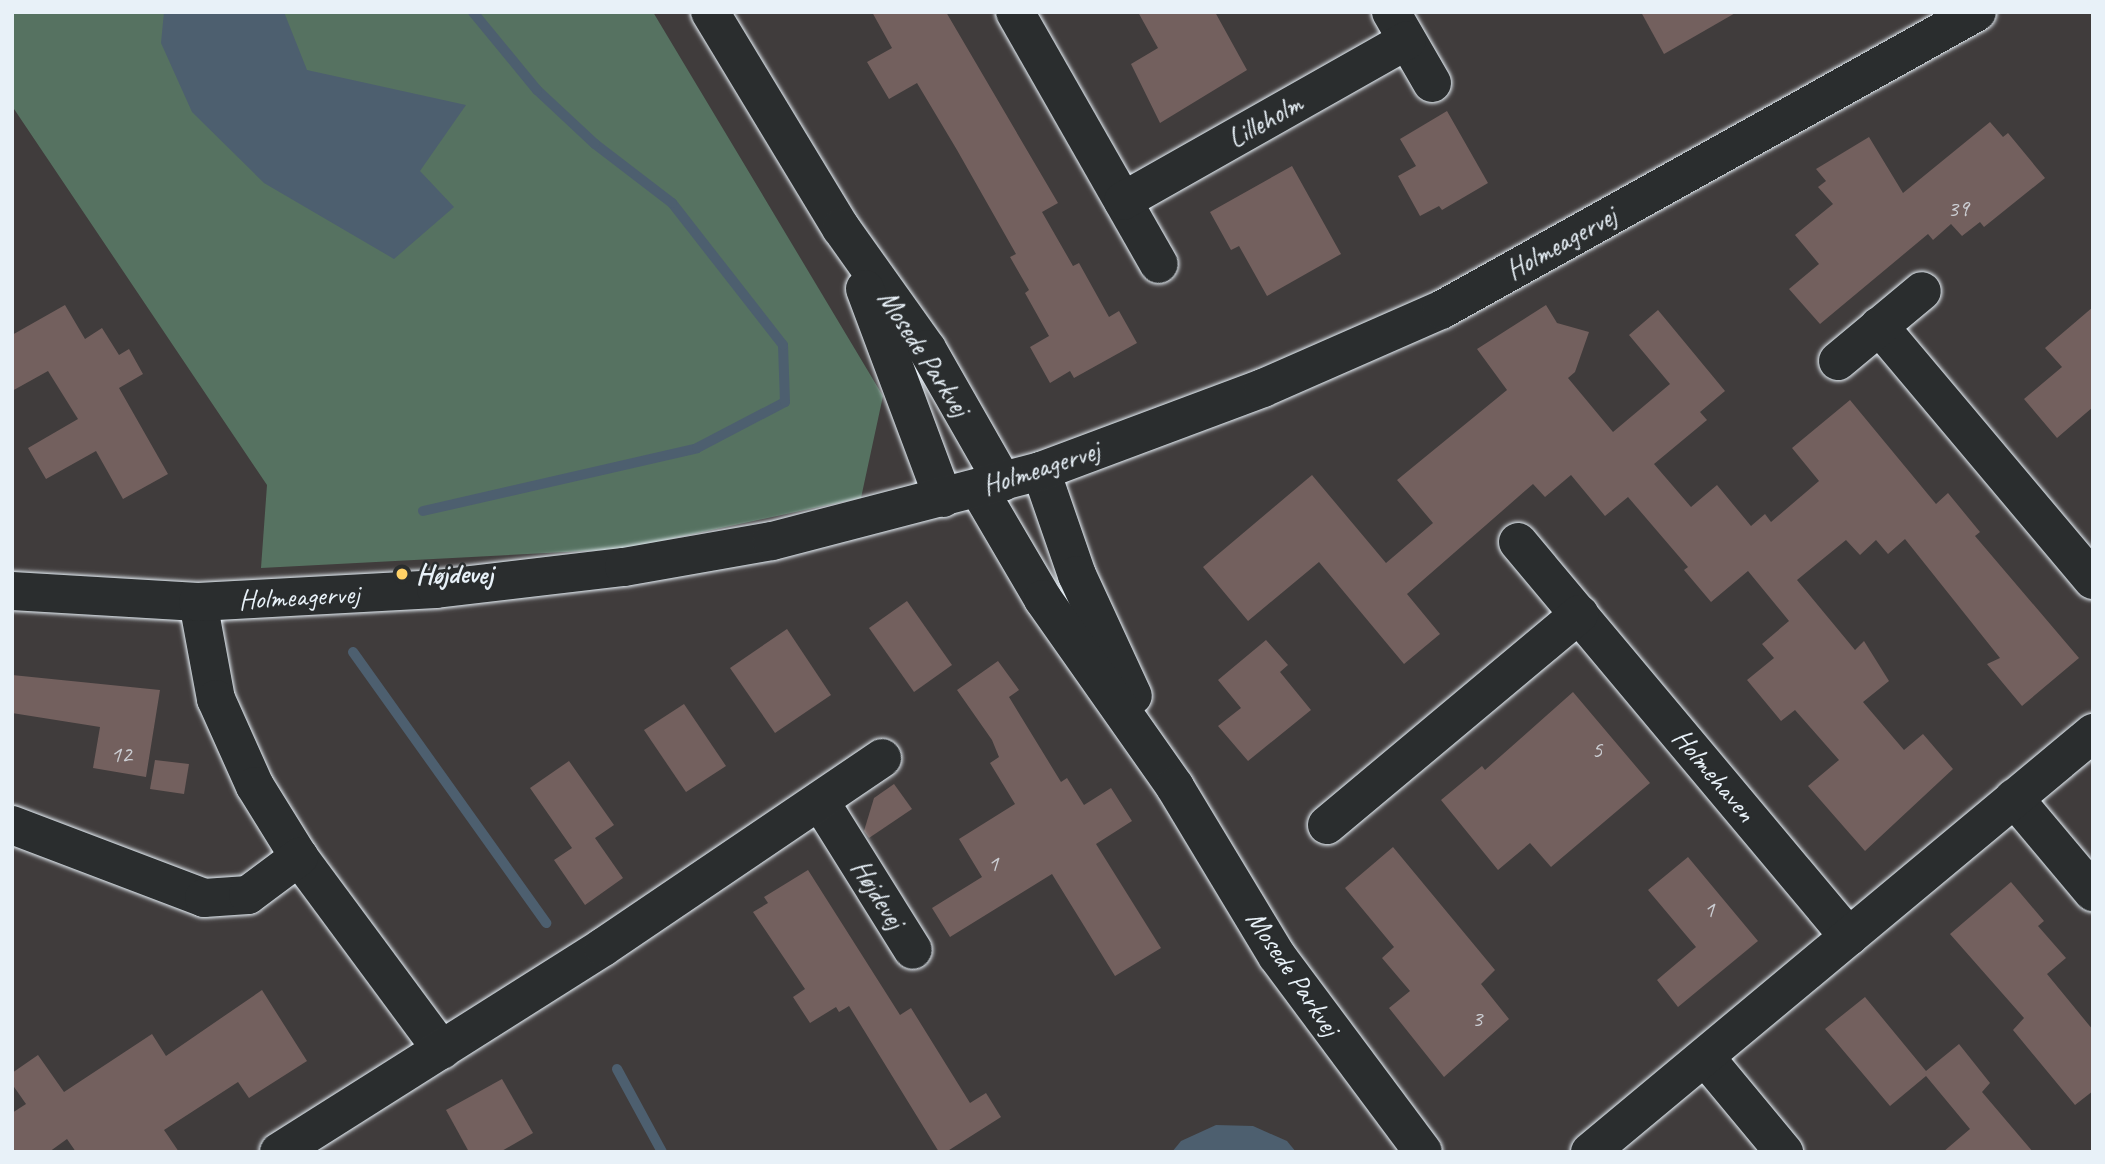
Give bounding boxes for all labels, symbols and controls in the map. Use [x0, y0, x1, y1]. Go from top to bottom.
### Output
street label: Lilleholm [1222, 86, 1308, 156]
house number: 39 [1947, 195, 1969, 223]
street label: Holmeagervej [1500, 199, 1622, 287]
street label: Mosede Parkvej [871, 283, 977, 423]
street label: Holmeagervej [978, 433, 1104, 503]
place label: Højdevej [416, 557, 493, 591]
marker: Højdevej [394, 566, 410, 582]
street label: Holmeagervej [238, 577, 360, 617]
street label: Holmehaven [1665, 721, 1763, 829]
house number: 5 [1592, 736, 1602, 764]
house number: 12 [110, 741, 132, 769]
house number: 1 [988, 850, 998, 878]
street label: Højdevej [844, 853, 912, 935]
house number: 1 [1704, 896, 1714, 924]
street label: Mosede Parkvej [1239, 904, 1347, 1042]
house number: 3 [1472, 1005, 1482, 1033]

